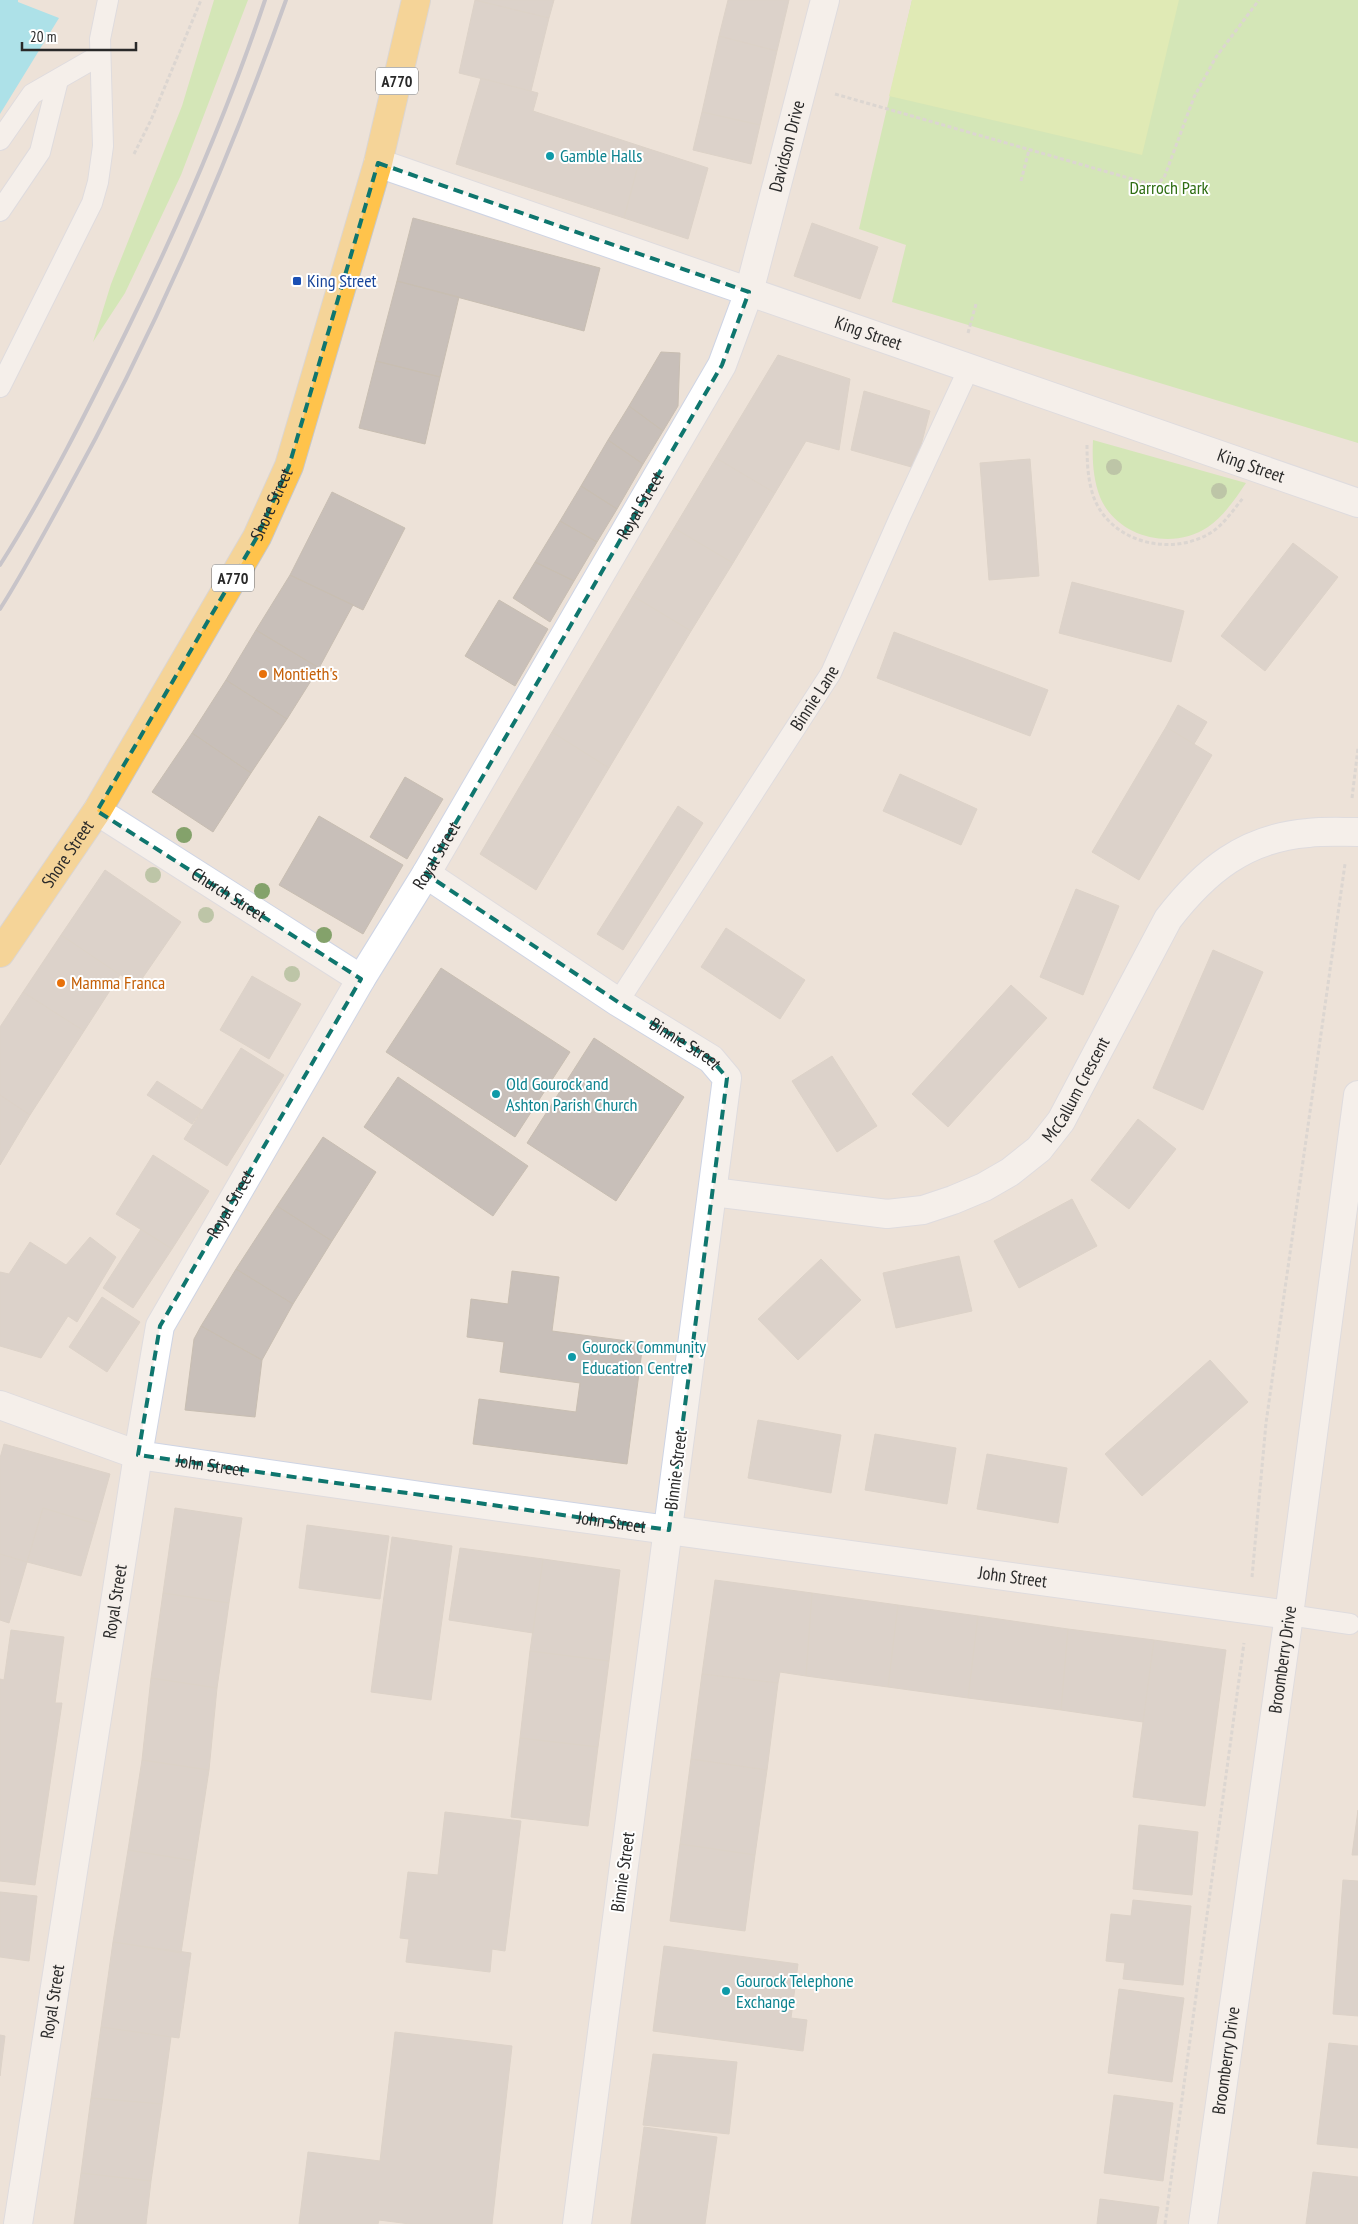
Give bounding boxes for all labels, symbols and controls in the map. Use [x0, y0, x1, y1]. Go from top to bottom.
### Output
scale bar [22, 20, 136, 52]
text: 20 m [30, 27, 56, 46]
road number: A770 [376, 68, 418, 94]
street label: Davidson Drive [764, 98, 809, 194]
place label: Gamble Halls [560, 144, 642, 167]
marker: Gamble Halls [544, 150, 556, 162]
park label: Darroch Park [1129, 176, 1209, 199]
place label: King Street [307, 269, 377, 292]
marker: King Street [291, 275, 303, 287]
street label: King Street [832, 310, 905, 355]
street label: King Street [1214, 443, 1288, 488]
street label: Shore Street [245, 464, 298, 544]
street label: Royal Street [611, 467, 669, 543]
road number: A770 [212, 564, 254, 592]
place label: Montieth's [273, 662, 338, 685]
street label: Binnie Lane [785, 662, 844, 735]
marker: Montieth's [257, 668, 269, 680]
street label: Shore Street [36, 815, 98, 892]
street label: Royal Street [407, 817, 465, 893]
street label: Church Street [187, 862, 271, 927]
place label: Mamma Franca [71, 971, 165, 994]
marker: Mamma Franca [55, 977, 67, 989]
street label: Binnie Street [645, 1012, 727, 1074]
street label: McCallum Crescent [1037, 1033, 1114, 1147]
place label: Old Gourock and Ashton Parish Church [506, 1072, 638, 1116]
marker: Old Gourock and Ashton Parish Church [490, 1088, 502, 1100]
street label: Royal Street [201, 1166, 259, 1242]
place label: Gourock Community Education Centre [582, 1335, 706, 1379]
marker: Gourock Community Education Centre [566, 1351, 578, 1363]
street label: Binnie Street [659, 1428, 692, 1511]
street label: John Street [174, 1449, 246, 1481]
street label: John Street [575, 1505, 647, 1538]
street label: John Street [976, 1560, 1049, 1593]
street label: Royal Street [98, 1563, 132, 1640]
street label: Broomberry Drive [1263, 1604, 1301, 1715]
street label: Binnie Street [606, 1830, 640, 1913]
street label: Royal Street [35, 1963, 69, 2040]
place label: Gourock Telephone Exchange [736, 1969, 854, 2013]
marker: Gourock Telephone Exchange [720, 1985, 732, 1997]
street label: Broomberry Drive [1207, 2005, 1245, 2116]

